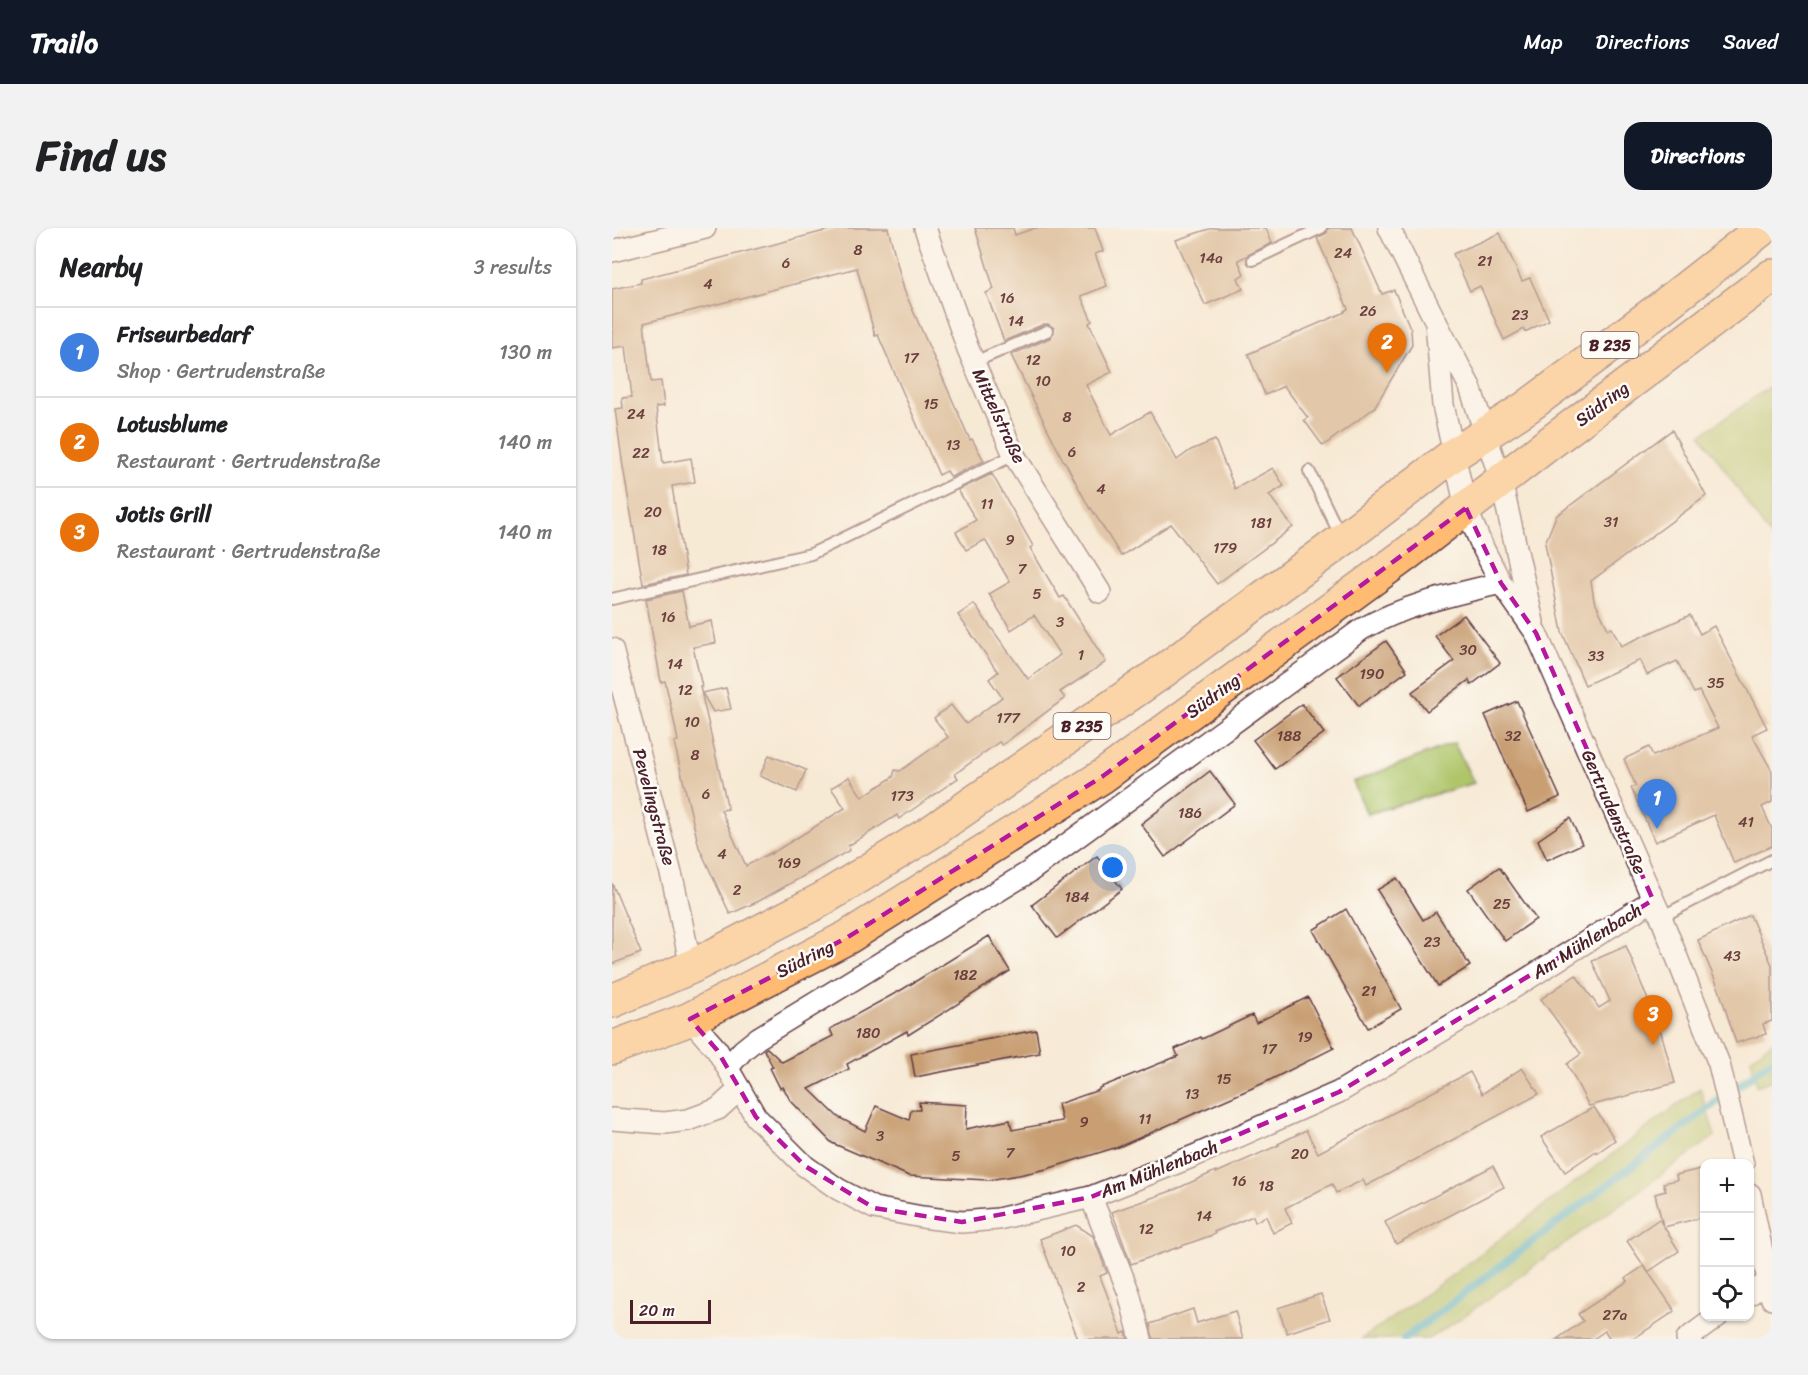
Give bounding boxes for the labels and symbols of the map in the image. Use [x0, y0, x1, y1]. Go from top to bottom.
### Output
house number: 8 [853, 237, 863, 263]
house number: 24 [1334, 240, 1352, 266]
house number: 14a [1199, 245, 1223, 271]
house number: 21 [1477, 248, 1493, 274]
house number: 6 [782, 250, 790, 276]
house number: 4 [703, 271, 713, 297]
house number: 16 [1000, 285, 1014, 311]
house number: 26 [1359, 298, 1377, 324]
house number: 23 [1512, 302, 1528, 328]
house number: 14 [1008, 308, 1024, 334]
pin: 2 [1368, 324, 1406, 373]
road number: B 235 [1582, 332, 1638, 358]
house number: 17 [903, 345, 920, 371]
house number: 12 [1025, 347, 1041, 373]
street label: Mittelstraße [963, 363, 1035, 469]
house number: 10 [1035, 368, 1051, 394]
street label: Südring [1568, 373, 1636, 435]
house number: 15 [923, 391, 939, 417]
house number: 24 [627, 401, 645, 427]
house number: 8 [1062, 404, 1072, 430]
house number: 13 [946, 432, 960, 458]
house number: 6 [1068, 439, 1076, 465]
house number: 22 [632, 440, 650, 466]
house number: 4 [1096, 476, 1106, 502]
house number: 11 [981, 491, 993, 517]
house number: 20 [644, 499, 662, 525]
house number: 31 [1604, 509, 1618, 535]
house number: 181 [1250, 510, 1272, 536]
house number: 9 [1005, 527, 1015, 553]
house number: 179 [1213, 535, 1237, 561]
house number: 18 [651, 537, 667, 563]
house number: 7 [1018, 556, 1028, 582]
house number: 5 [1032, 581, 1042, 607]
house number: 16 [661, 604, 675, 630]
house number: 3 [1056, 609, 1064, 635]
house number: 30 [1459, 637, 1477, 663]
house number: 1 [1078, 642, 1084, 668]
house number: 33 [1588, 643, 1604, 669]
house number: 14 [667, 651, 683, 677]
house number: 190 [1359, 661, 1385, 687]
street label: Südring [1179, 665, 1247, 727]
house number: 35 [1707, 670, 1725, 696]
house number: 12 [677, 677, 693, 703]
house number: 177 [996, 705, 1021, 731]
house number: 10 [684, 709, 700, 735]
road number: B 235 [1054, 713, 1110, 739]
house number: 188 [1277, 723, 1301, 749]
house number: 32 [1505, 723, 1522, 749]
house number: 8 [690, 742, 700, 768]
street label: Gertrudenstraße [1572, 744, 1656, 880]
street label: Pevelingstraße [623, 745, 685, 869]
pin: 1 [1638, 780, 1676, 829]
house number: 6 [702, 781, 710, 807]
house number: 173 [890, 783, 914, 809]
house number: 186 [1178, 800, 1202, 826]
house number: 41 [1738, 809, 1754, 835]
house number: 4 [717, 841, 727, 867]
house number: 169 [777, 850, 801, 876]
your location [1098, 853, 1127, 882]
house number: 2 [733, 877, 742, 903]
house number: 184 [1065, 884, 1089, 910]
house number: 25 [1493, 891, 1511, 917]
street label: Am Mühlenbach [1525, 894, 1649, 988]
house number: 23 [1424, 929, 1440, 955]
street label: Südring [770, 931, 840, 987]
house number: 43 [1723, 943, 1741, 969]
house number: 182 [953, 962, 977, 988]
house number: 21 [1361, 978, 1377, 1004]
pin: 3 [1634, 996, 1672, 1045]
house number: 180 [856, 1020, 880, 1046]
house number: 19 [1297, 1024, 1313, 1050]
house number: 17 [1261, 1036, 1278, 1062]
house number: 15 [1216, 1066, 1232, 1092]
house number: 13 [1185, 1081, 1199, 1107]
house number: 11 [1139, 1106, 1151, 1132]
house number: 9 [1079, 1109, 1089, 1135]
house number: 3 [876, 1123, 884, 1149]
street label: Am Mühlenbach [1094, 1131, 1223, 1208]
house number: 7 [1006, 1140, 1016, 1166]
house number: 20 [1291, 1141, 1309, 1167]
house number: 5 [951, 1143, 961, 1169]
house number: 16 [1232, 1168, 1246, 1194]
house number: 18 [1258, 1173, 1274, 1199]
house number: 14 [1196, 1203, 1212, 1229]
house number: 12 [1138, 1216, 1154, 1242]
house number: 10 [1060, 1238, 1076, 1264]
house number: 2 [1077, 1274, 1086, 1300]
scale bar [630, 1297, 711, 1324]
house number: 27a [1603, 1302, 1628, 1328]

